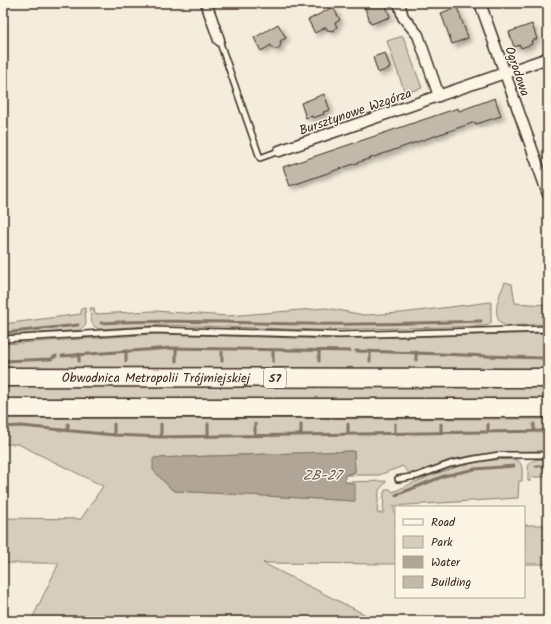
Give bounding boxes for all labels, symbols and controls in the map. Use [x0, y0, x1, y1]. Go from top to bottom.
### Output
street label: Ogrodowa [498, 44, 535, 99]
street label: Bursztynowe Wzgórza [296, 83, 415, 142]
street label: Obwodnica Metropolii Trójmiejskiej [62, 368, 251, 389]
road number: S7 [264, 368, 286, 388]
water label: ZB-27 [303, 465, 345, 487]
legend [395, 506, 525, 598]
text: Road [431, 513, 456, 532]
text: Park [431, 533, 453, 552]
text: Water [431, 553, 461, 572]
text: Building [431, 573, 471, 592]

